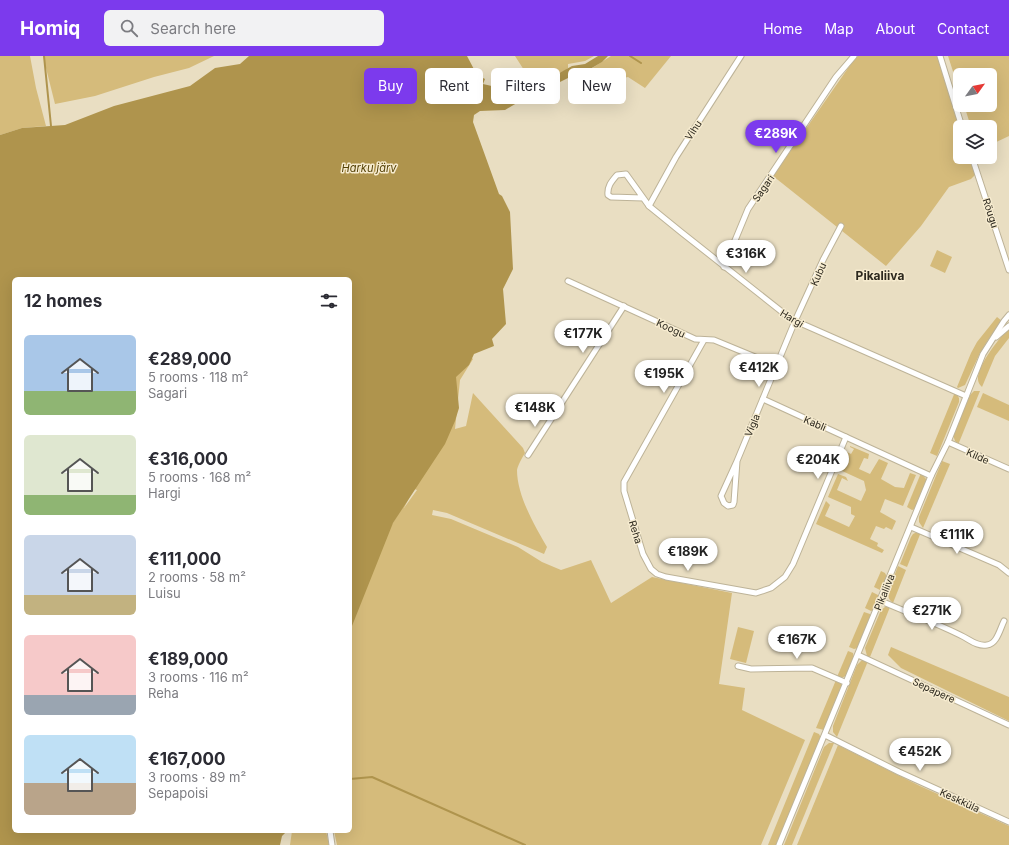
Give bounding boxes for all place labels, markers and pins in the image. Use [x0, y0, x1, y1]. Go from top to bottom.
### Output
pin: €289K [748, 120, 804, 154]
pin: €316K [718, 240, 774, 274]
pin: €177K [555, 320, 611, 354]
pin: €412K [731, 354, 787, 388]
pin: €195K [636, 360, 692, 394]
pin: €148K [507, 394, 563, 428]
pin: €204K [790, 446, 846, 480]
pin: €111K [929, 521, 985, 555]
pin: €189K [660, 538, 716, 572]
pin: €271K [904, 597, 960, 631]
pin: €167K [769, 626, 825, 660]
pin: €452K [892, 738, 948, 772]

